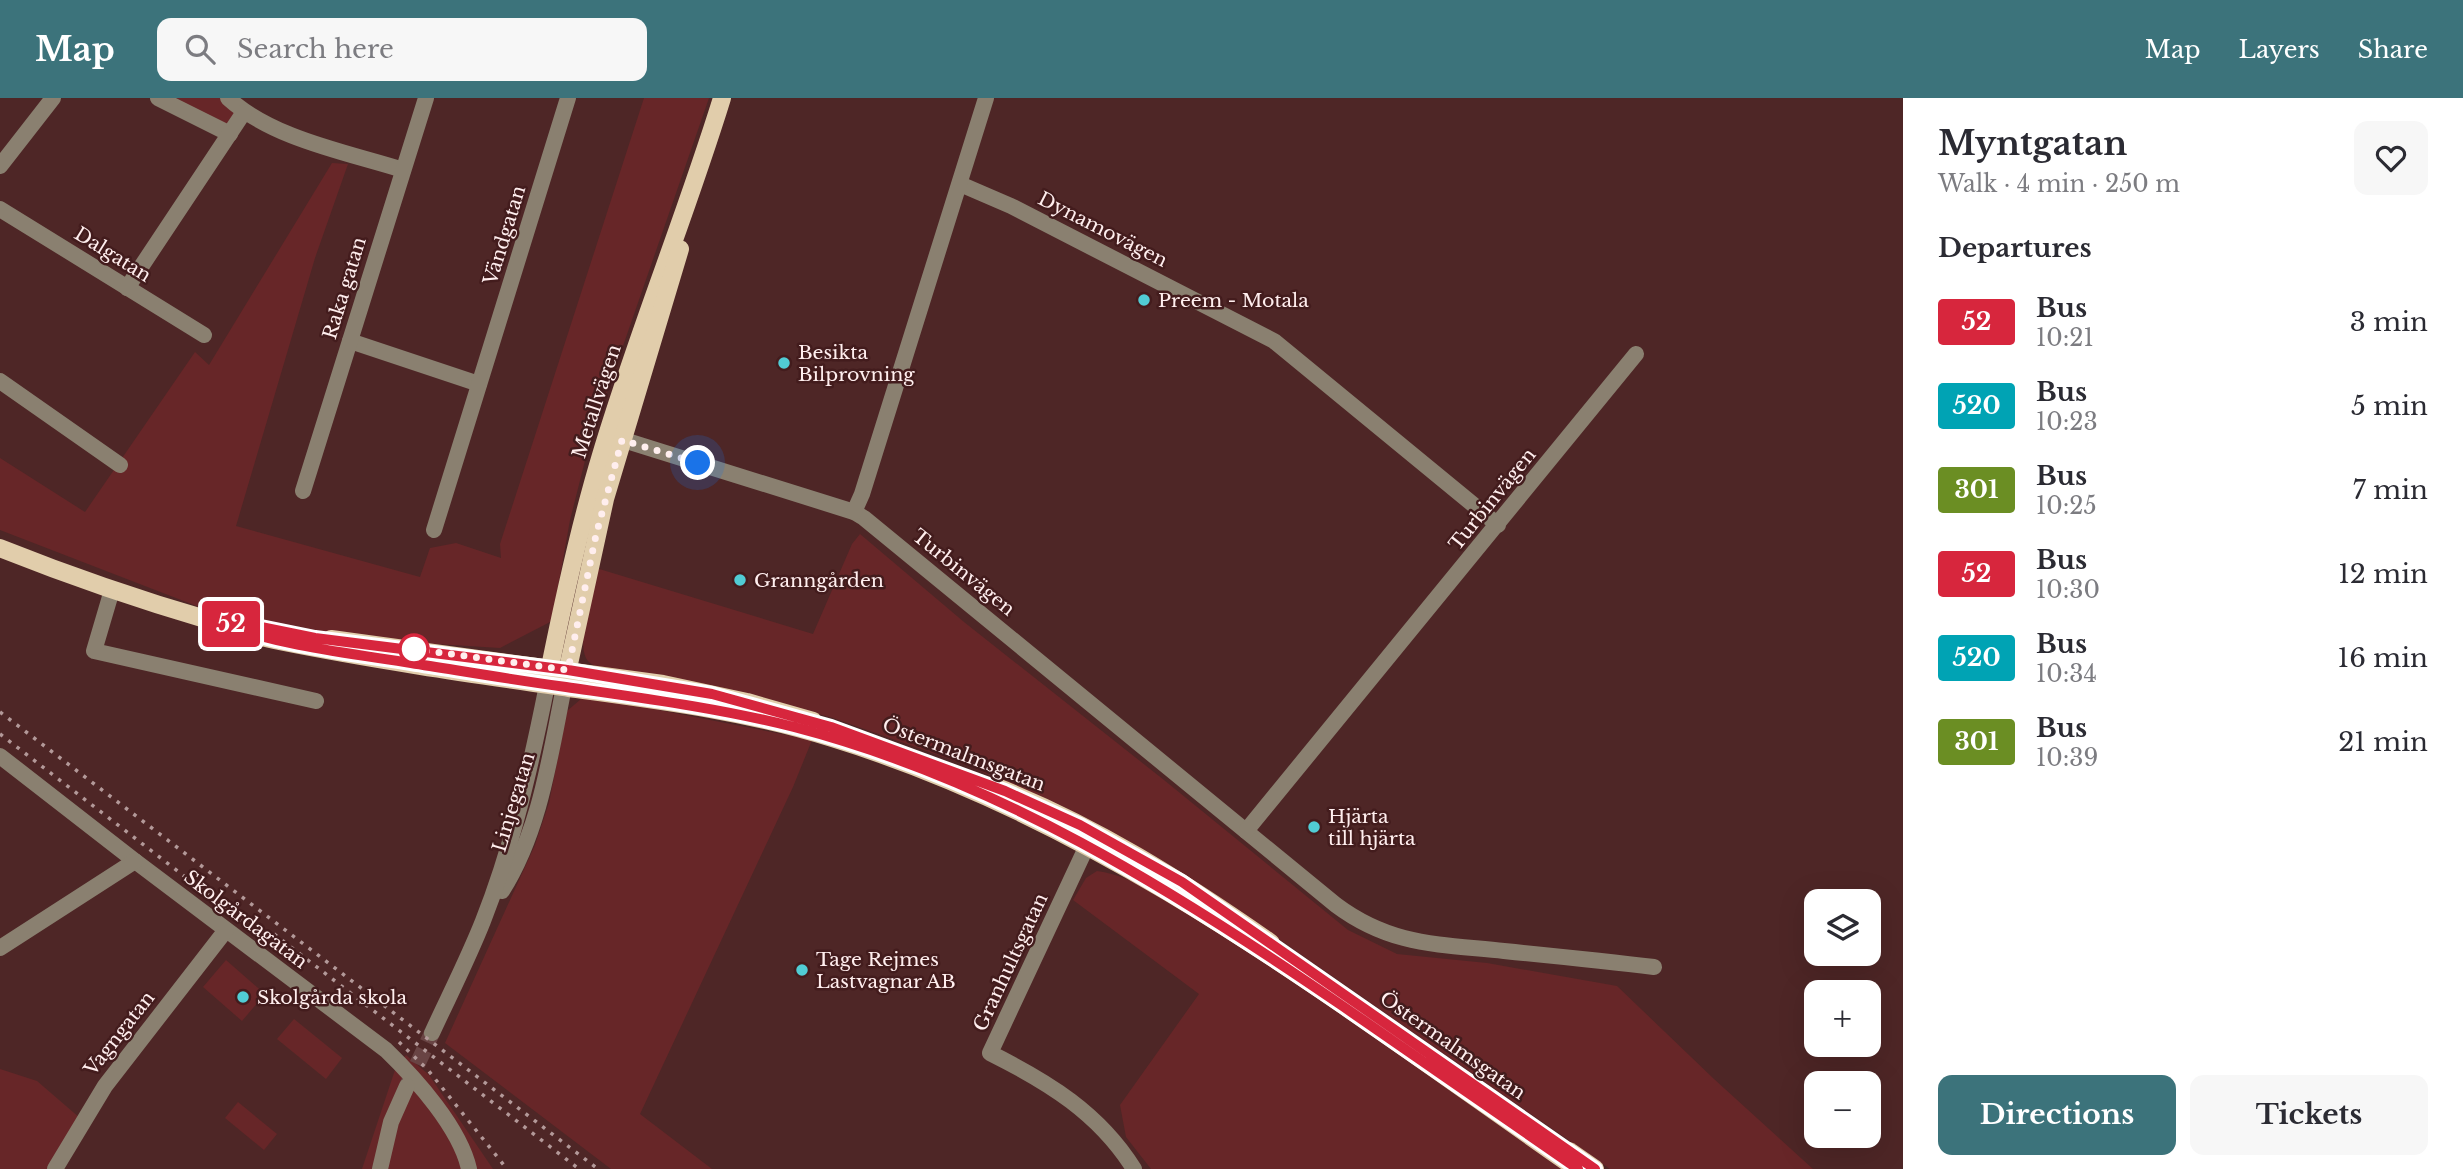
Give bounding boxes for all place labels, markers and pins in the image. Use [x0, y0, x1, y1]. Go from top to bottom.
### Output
place label: Preem - Motala [1158, 289, 1309, 312]
marker: Preem - Motala [1136, 292, 1152, 308]
place label: Besikta Bilprovning [798, 341, 915, 386]
marker: Besikta Bilprovning [776, 355, 792, 371]
place label: Granngården [754, 569, 884, 592]
marker: Granngården [732, 572, 748, 588]
unlabelled marker [399, 634, 429, 664]
place label: Hjärta till hjärta [1328, 805, 1416, 850]
marker: Hjärta till hjärta [1306, 819, 1322, 835]
place label: Tage Rejmes Lastvagnar AB [816, 948, 956, 993]
marker: Tage Rejmes Lastvagnar AB [794, 962, 810, 978]
place label: Skolgårda skola [257, 986, 407, 1009]
marker: Skolgårda skola [235, 989, 251, 1005]

